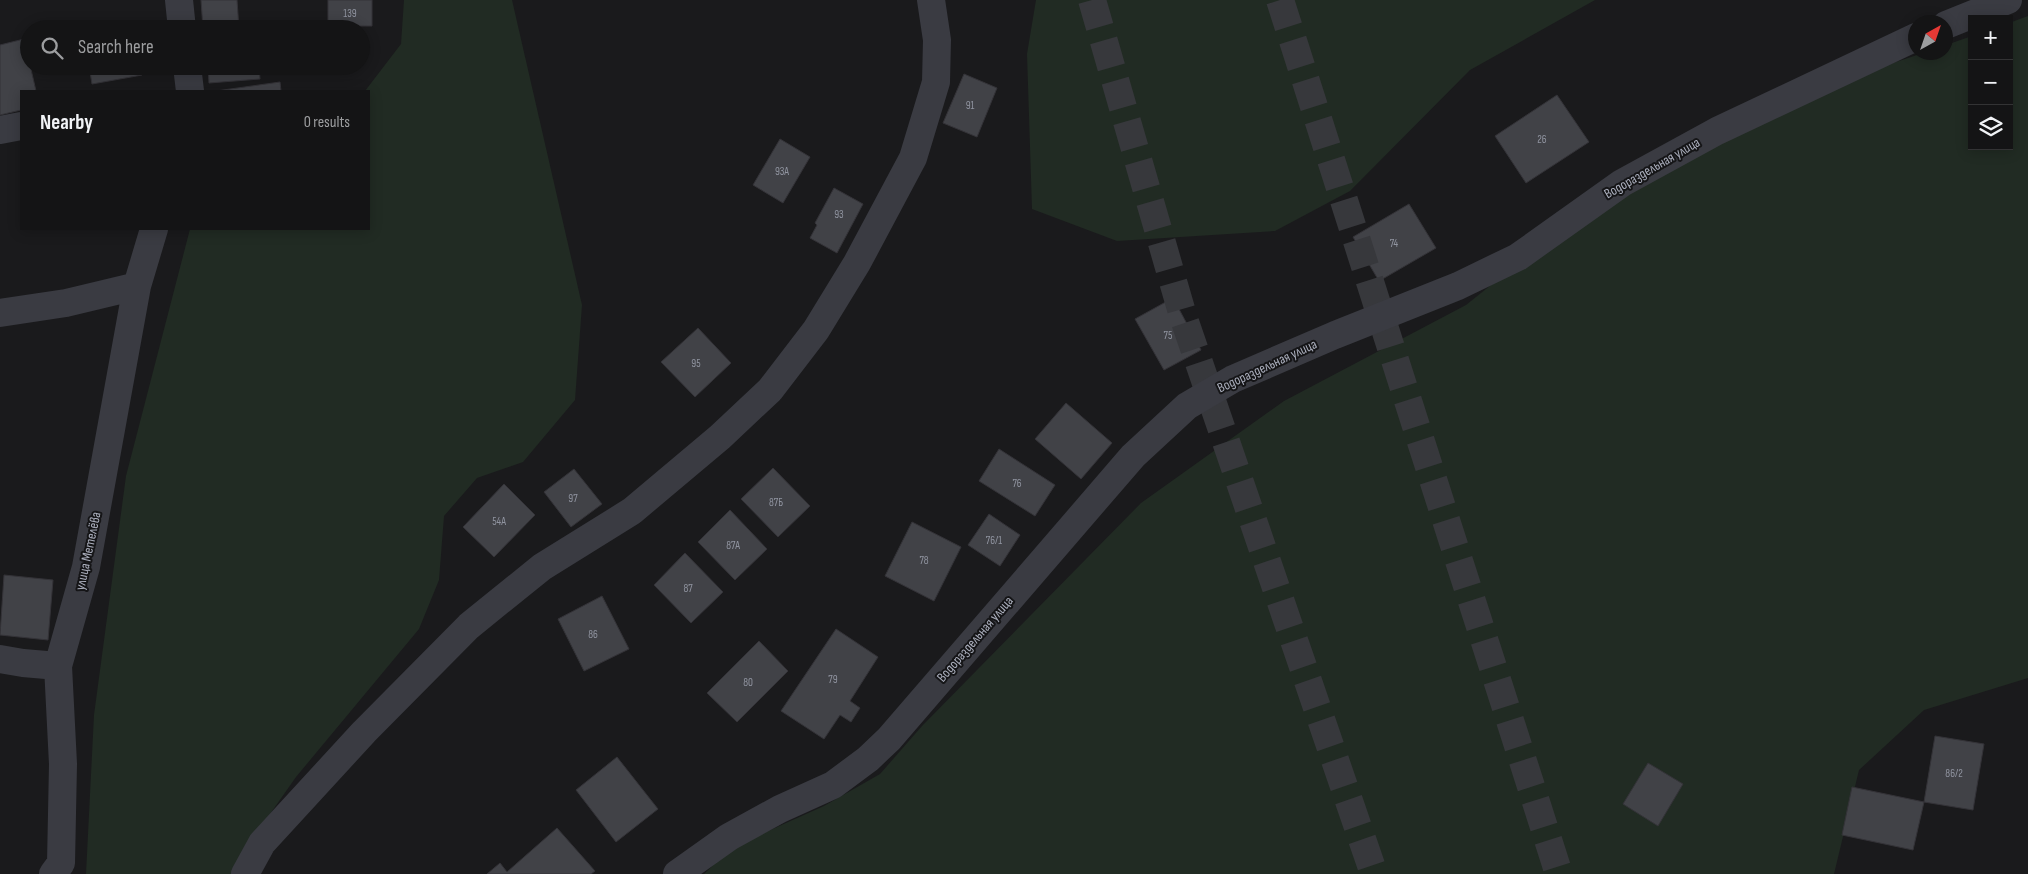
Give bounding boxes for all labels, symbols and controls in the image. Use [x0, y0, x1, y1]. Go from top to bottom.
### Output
house number: 139 [343, 7, 357, 20]
north arrow [1908, 15, 1953, 60]
map controls [1968, 15, 2013, 150]
button: + [1968, 15, 2013, 60]
search box [20, 20, 370, 75]
icon: search [38, 34, 66, 62]
text: Search here [78, 36, 154, 59]
button: − [1968, 60, 2013, 105]
house number: 91 [966, 99, 975, 112]
button: layers [1968, 105, 2013, 150]
text: Nearby [40, 110, 93, 135]
text: 0 results [304, 113, 350, 132]
house number: 26 [1537, 133, 1547, 146]
street label: Водораздельная улица [1601, 134, 1703, 202]
house number: 93А [775, 165, 789, 178]
house number: 93 [834, 208, 844, 221]
house number: 74 [1390, 237, 1399, 250]
house number: 75 [1164, 329, 1172, 342]
street label: Водораздельная улица [1215, 336, 1319, 396]
house number: 95 [691, 357, 701, 370]
house number: 76 [1012, 477, 1022, 490]
house number: 97 [568, 492, 578, 505]
house number: 87Б [769, 496, 783, 509]
street label: улица Метелёва [71, 510, 105, 592]
house number: 54А [492, 515, 506, 528]
house number: 76/1 [986, 534, 1002, 547]
house number: 87А [726, 539, 740, 552]
house number: 78 [919, 554, 929, 567]
house number: 87 [683, 582, 693, 595]
street label: Водораздельная улица [933, 593, 1017, 685]
house number: 86 [588, 628, 598, 641]
house number: 79 [828, 673, 838, 686]
house number: 80 [743, 676, 753, 689]
house number: 86/2 [1945, 767, 1963, 780]

